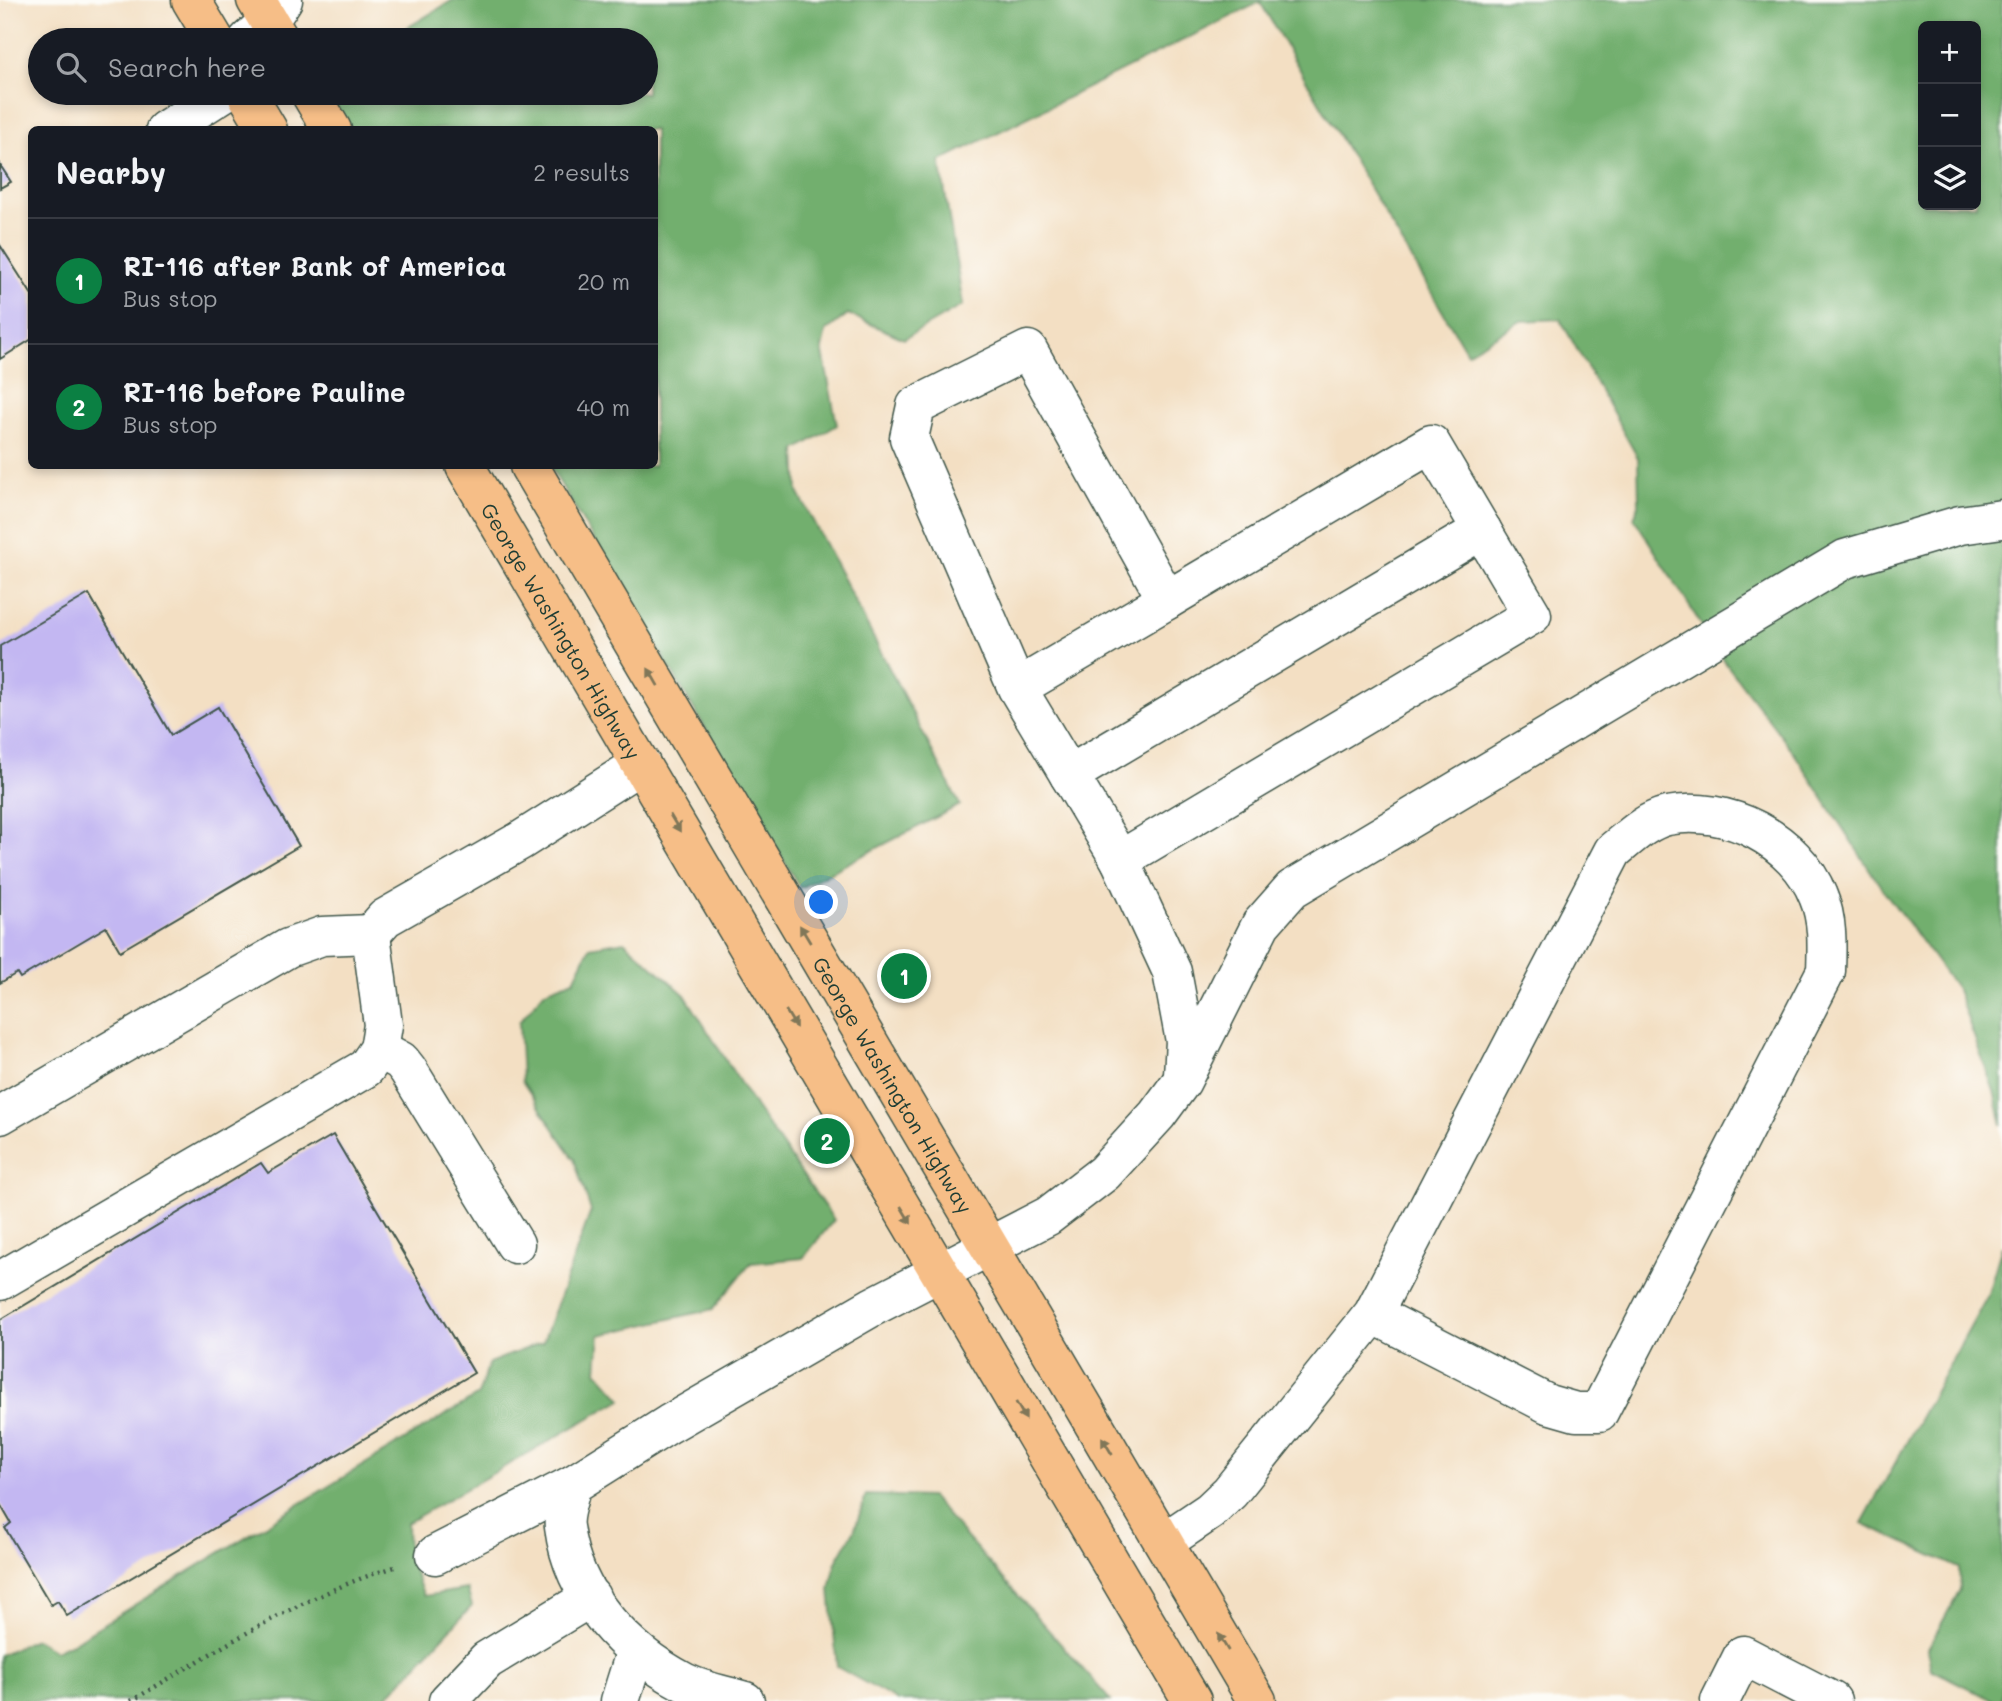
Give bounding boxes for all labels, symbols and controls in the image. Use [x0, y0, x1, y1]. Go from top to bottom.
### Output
map controls [1918, 21, 1981, 210]
button: + [1918, 21, 1981, 84]
search box [28, 28, 658, 105]
icon: search [52, 48, 90, 86]
text: Search here [108, 50, 266, 84]
button: − [1918, 84, 1981, 147]
button: layers [1918, 147, 1981, 210]
text: Nearby [56, 152, 166, 192]
text: 2 results [533, 157, 630, 187]
text: RI-116 after Bank of America [123, 249, 507, 283]
text: 1 [74, 266, 84, 296]
text: 20 m [577, 266, 630, 296]
text: Bus stop [123, 283, 218, 313]
text: RI-116 before Pauline [123, 375, 406, 409]
text: 2 [73, 392, 85, 422]
text: 40 m [577, 392, 630, 422]
text: Bus stop [123, 409, 218, 439]
street label: George Washington Highway [476, 497, 648, 764]
one-way arrow [647, 667, 659, 686]
one-way arrow [669, 813, 681, 832]
your location [804, 885, 838, 919]
one-way arrow [799, 924, 811, 943]
pin: 1 [881, 950, 927, 1002]
street label: George Washington Highway [808, 951, 980, 1218]
one-way arrow [785, 1009, 797, 1028]
pin: 2 [804, 1115, 850, 1167]
one-way arrow [900, 1205, 912, 1224]
one-way arrow [1015, 1401, 1028, 1420]
one-way arrow [1101, 1437, 1113, 1456]
one-way arrow [1216, 1633, 1229, 1652]

